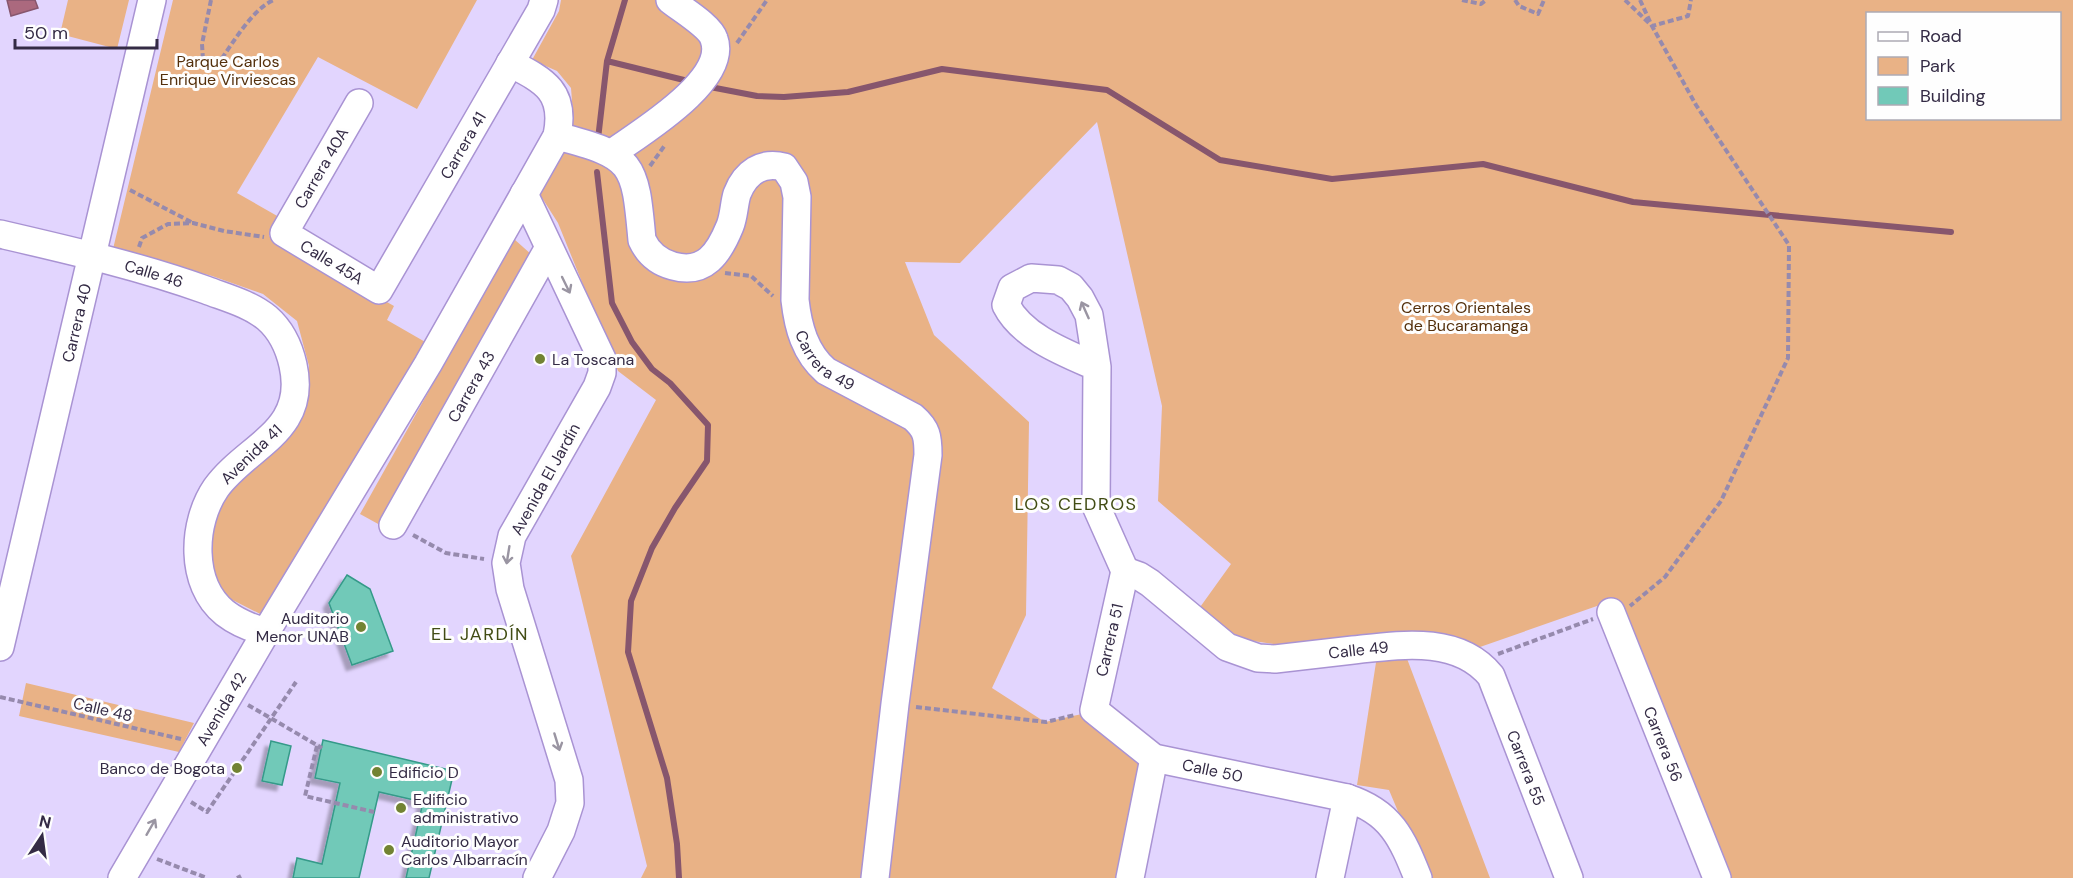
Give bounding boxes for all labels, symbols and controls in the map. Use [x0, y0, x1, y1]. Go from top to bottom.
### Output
scale bar [15, 12, 158, 50]
legend [1866, 12, 2061, 120]
text: 50 m [24, 21, 68, 45]
text: Road [1920, 24, 1962, 48]
park label: Parque Carlos Enrique Virviescas [160, 51, 296, 90]
text: Park [1920, 54, 1956, 78]
text: Building [1920, 84, 1985, 108]
street label: Carrera 41 [435, 108, 491, 183]
street label: Carrera 40A [290, 124, 353, 213]
street label: Calle 45A [296, 235, 367, 289]
street label: Calle 46 [122, 255, 186, 293]
one-way arrow [561, 275, 573, 293]
street label: Carrera 40 [57, 281, 96, 364]
park label: Cerros Orientales de Bucaramanga [1401, 297, 1531, 336]
one-way arrow [1079, 301, 1091, 319]
street label: Carrera 49 [790, 327, 858, 395]
street label: Carrera 43 [443, 347, 500, 426]
place label: La Toscana [552, 349, 634, 370]
marker: La Toscana [533, 352, 547, 366]
street label: Avenida 41 [216, 420, 287, 489]
street label: Avenida El Jardín [506, 420, 585, 539]
district label: LOS CEDROS [1015, 492, 1138, 516]
one-way arrow [502, 544, 513, 564]
street label: Carrera 51 [1091, 601, 1128, 679]
place label: Auditorio Menor UNAB [256, 608, 349, 647]
marker: Auditorio Menor UNAB [354, 620, 368, 634]
district label: EL JARDÍN [431, 622, 529, 646]
street label: Calle 49 [1327, 636, 1390, 664]
street label: Avenida 42 [192, 668, 251, 750]
street label: Calle 48 [71, 692, 135, 726]
street label: Carrera 56 [1639, 703, 1688, 785]
street label: Carrera 55 [1502, 727, 1550, 809]
one-way arrow [552, 732, 563, 751]
street label: Calle 50 [1180, 754, 1245, 787]
place label: Banco de Bogota [100, 758, 225, 779]
marker: Banco de Bogota [230, 761, 244, 775]
place label: Edificio D [389, 762, 459, 783]
marker: Edificio D [370, 765, 384, 779]
place label: Edificio administrativo [413, 789, 519, 828]
marker: Edificio administrativo [394, 801, 408, 815]
north arrow [12, 806, 72, 866]
text: N [37, 810, 53, 833]
one-way arrow [146, 819, 158, 836]
place label: Auditorio Mayor Carlos Albarracín [401, 831, 528, 870]
marker: Auditorio Mayor Carlos Albarracín [382, 843, 396, 857]

